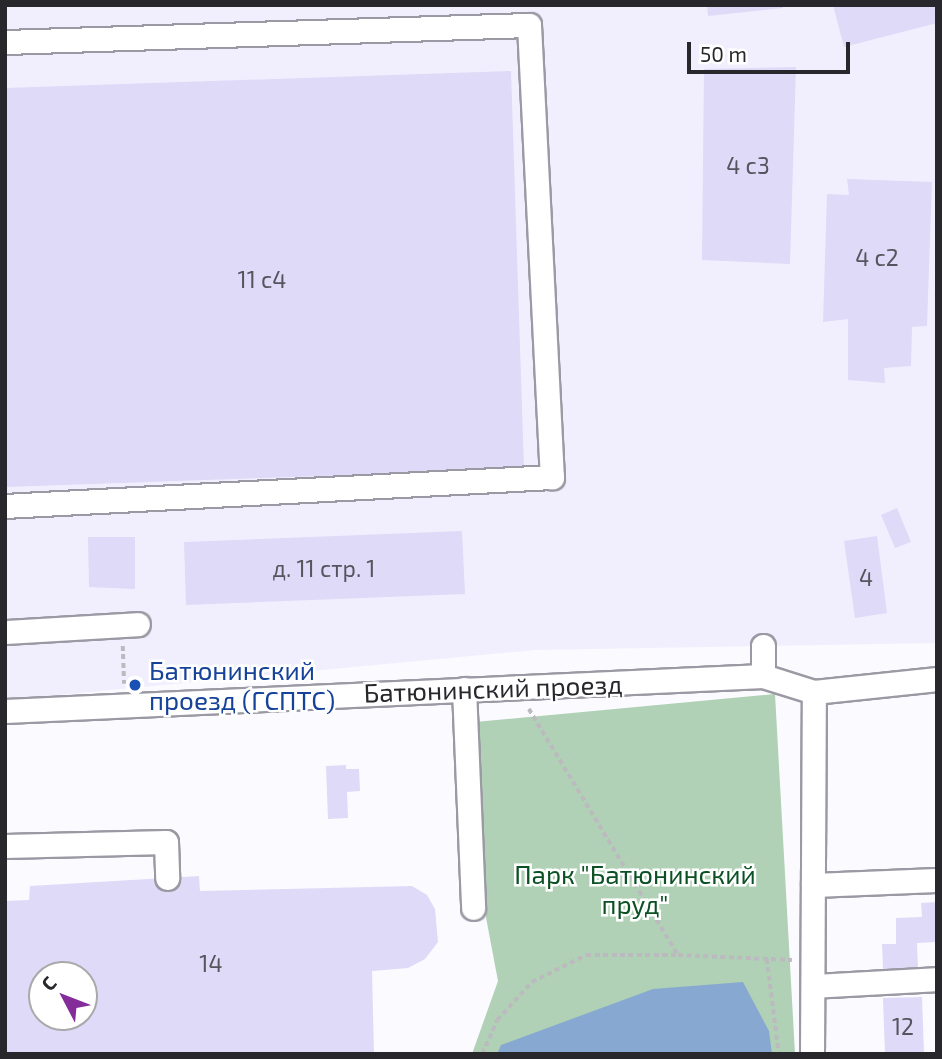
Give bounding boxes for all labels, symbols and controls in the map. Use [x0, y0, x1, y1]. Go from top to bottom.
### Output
scale bar [690, 28, 853, 72]
text: 50 m [700, 41, 747, 66]
house number: 4 с3 [726, 151, 770, 179]
house number: 4 с2 [855, 243, 899, 271]
house number: 11 с4 [238, 265, 286, 293]
house number: д. 11 стр. 1 [273, 554, 375, 582]
house number: 4 [859, 563, 873, 591]
place label: Батюнинский проезд (ГСПТС) [149, 654, 335, 716]
street label: Батюнинский проезд [363, 668, 623, 708]
marker: Батюнинский проезд (ГСПТС) [127, 677, 143, 693]
park label: Парк "Батюнинский пруд" [514, 858, 756, 920]
house number: 14 [199, 949, 223, 977]
north arrow [28, 961, 98, 1031]
text: С [36, 971, 61, 995]
house number: 12 [892, 1012, 914, 1040]

